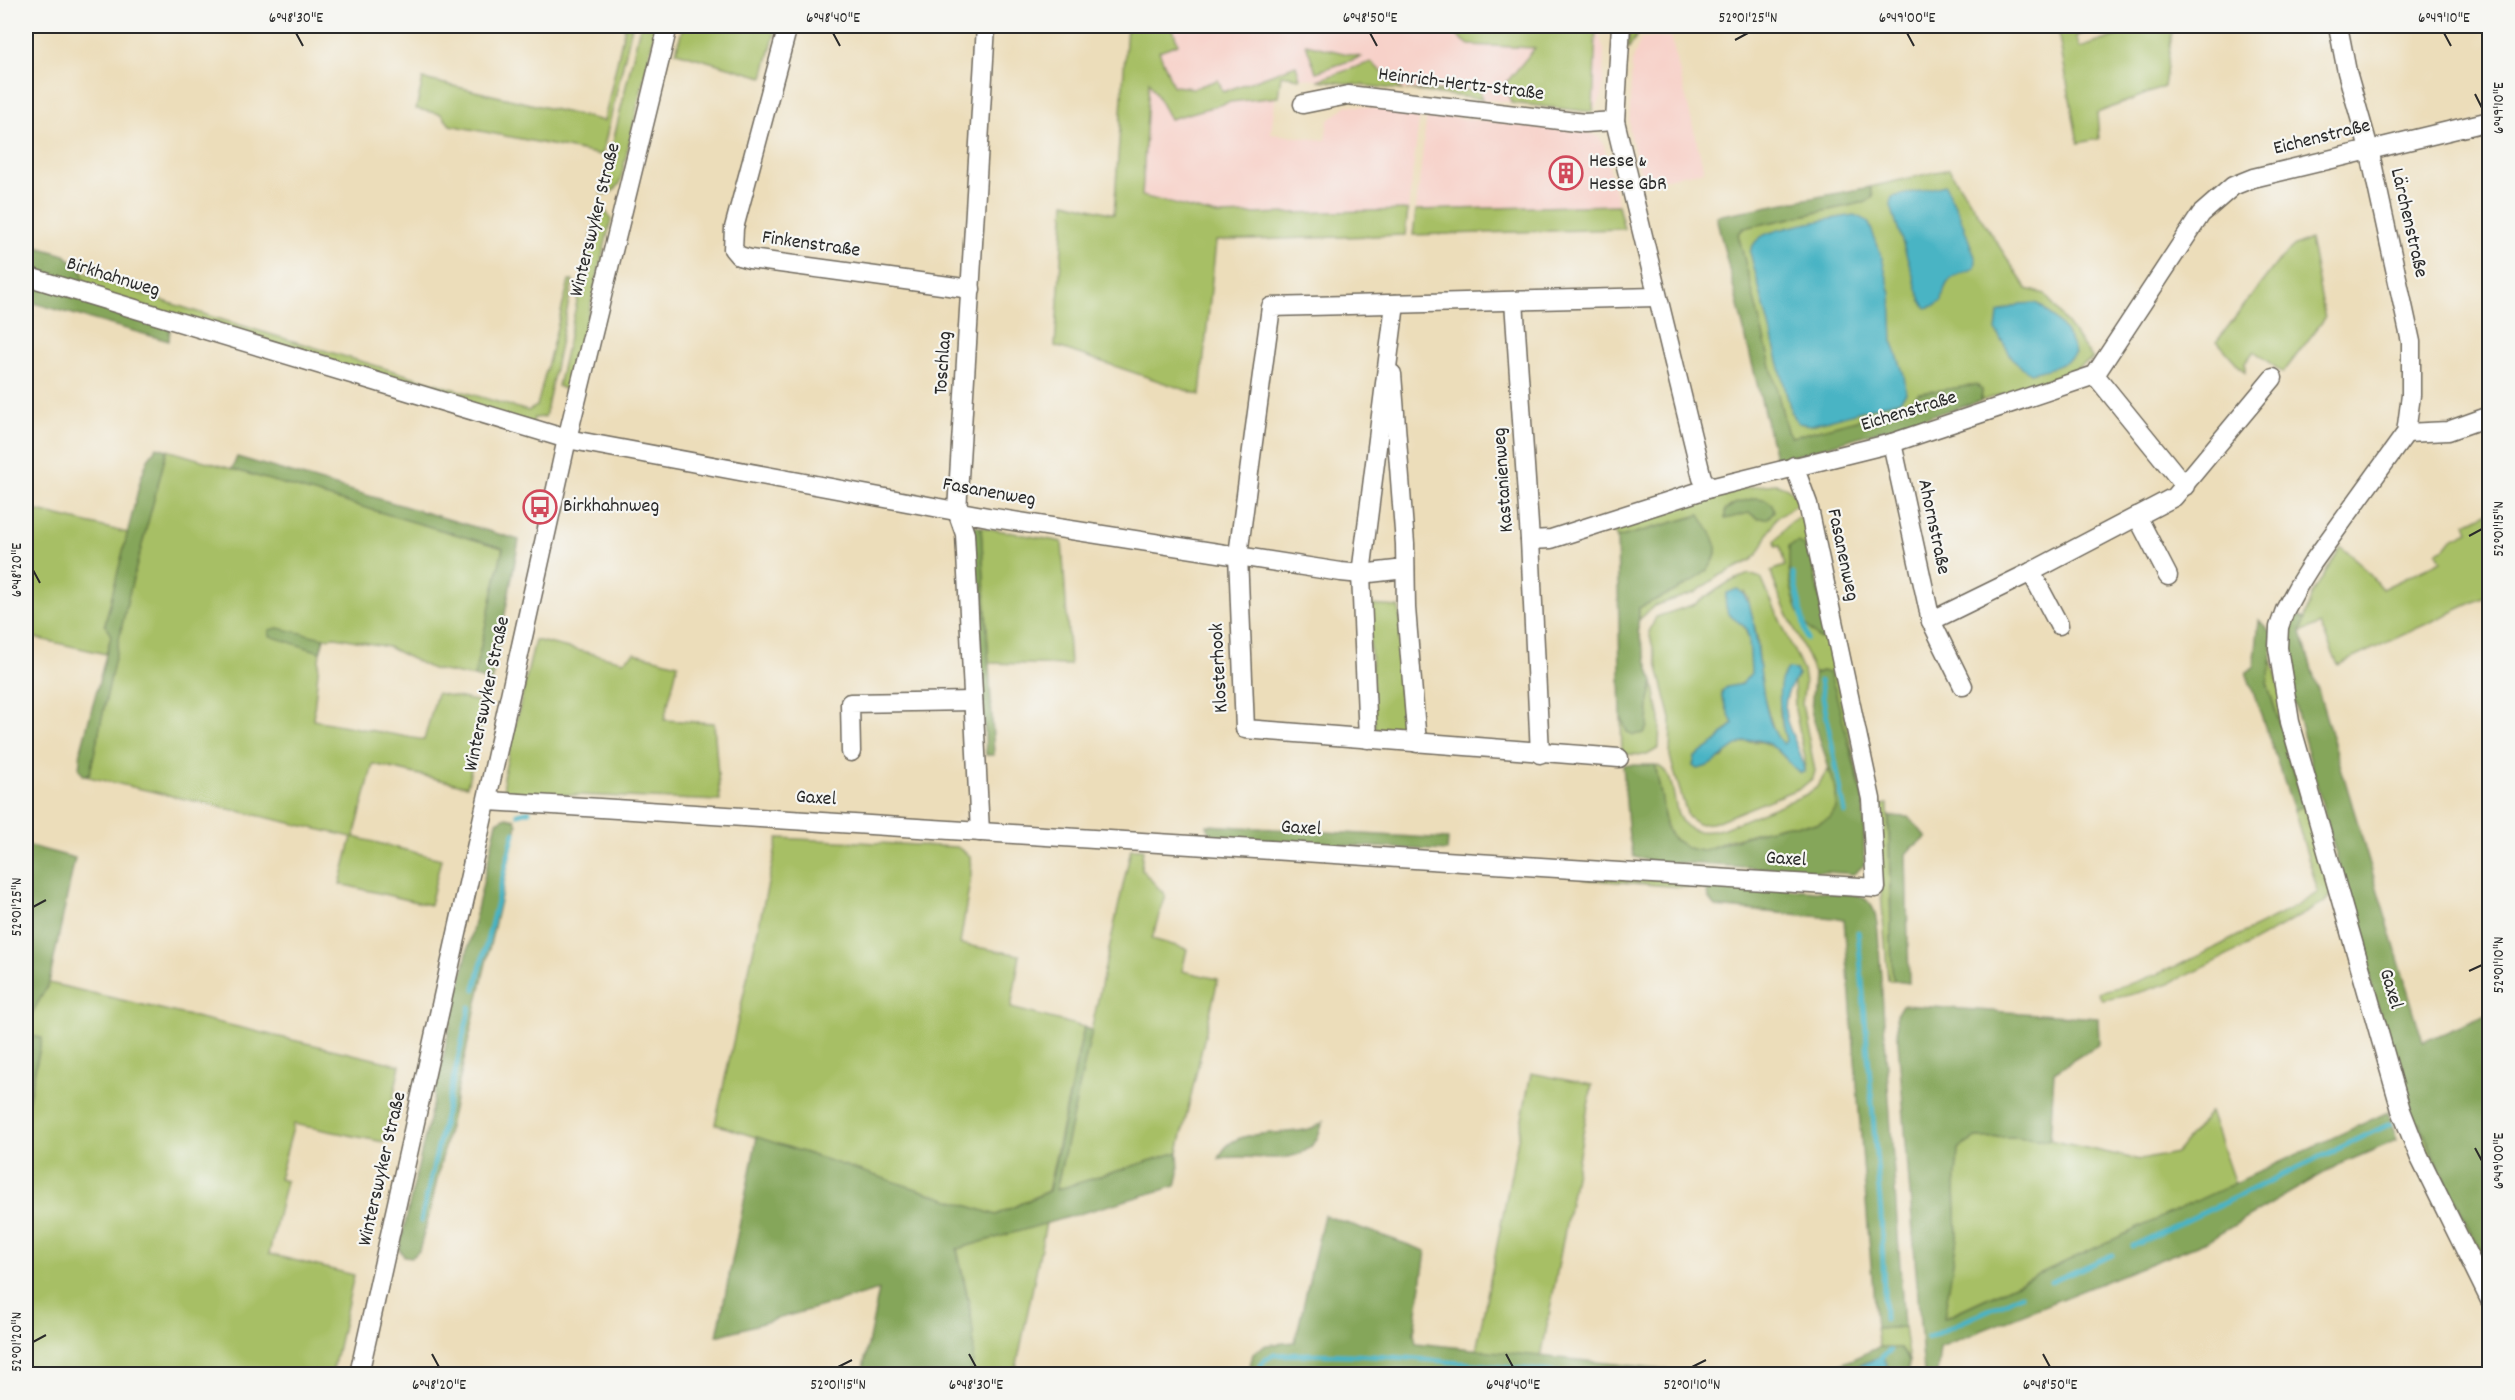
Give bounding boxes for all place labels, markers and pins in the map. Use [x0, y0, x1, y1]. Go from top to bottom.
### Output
place label: Hesse & Hesse GbR [1589, 148, 1667, 199]
building icon: Hesse & Hesse GbR [1548, 155, 1584, 191]
bus stop icon: Birkhahnweg [522, 489, 558, 525]
place label: Birkhahnweg [563, 493, 659, 521]

